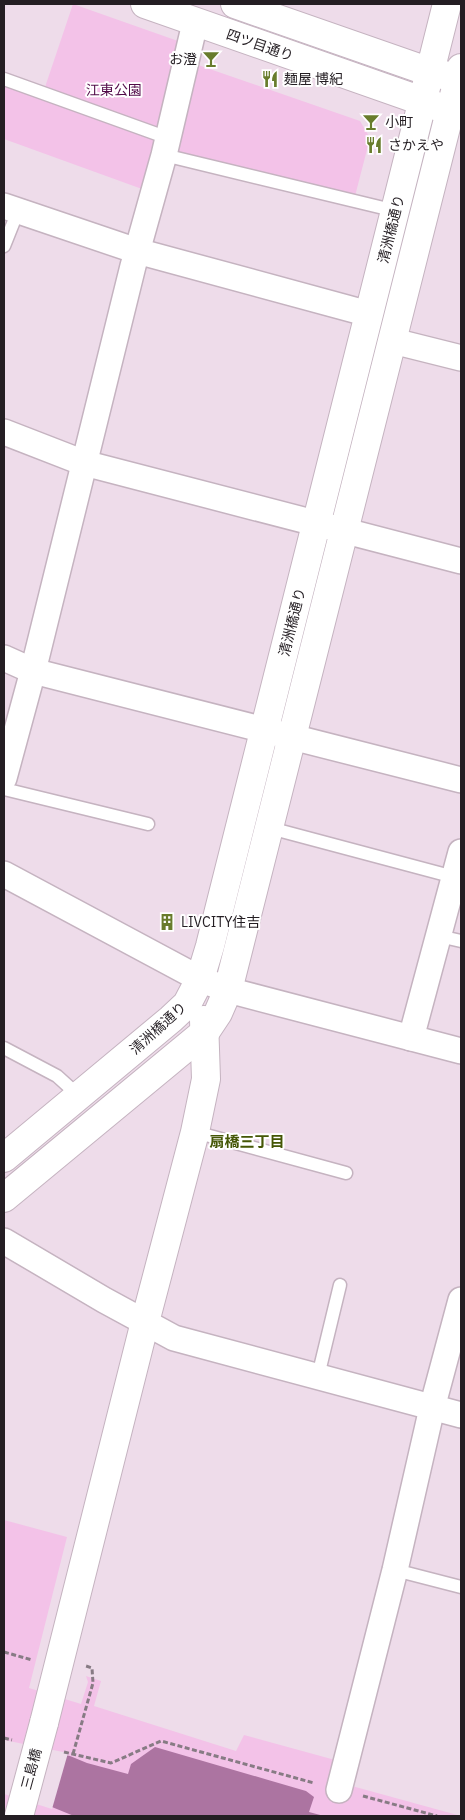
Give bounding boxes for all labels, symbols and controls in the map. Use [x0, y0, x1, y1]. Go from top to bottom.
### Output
street label: 四ツ目通り [224, 25, 296, 65]
bar icon: お澄 [201, 49, 221, 69]
place label: お澄 [169, 50, 197, 68]
restaurant icon: 麺屋 博紀 [260, 69, 280, 89]
place label: 麺屋 博紀 [284, 70, 343, 88]
park label: 江東公園 [86, 81, 142, 99]
bar icon: 小町 [361, 112, 381, 132]
place label: 小町 [385, 113, 413, 131]
restaurant icon: さかえや [364, 135, 384, 155]
place label: さかえや [388, 136, 444, 154]
street label: 清洲橋通り [374, 193, 408, 265]
street label: 清洲橋通り [275, 586, 309, 658]
building icon: LIVCITY住吉 [157, 912, 177, 932]
place label: LIVCITY住吉 [181, 913, 261, 931]
street label: 清洲橋通り [126, 998, 190, 1058]
district label: 扇橋三丁目 [209, 1132, 285, 1151]
street label: 三島橋 [17, 1746, 45, 1792]

